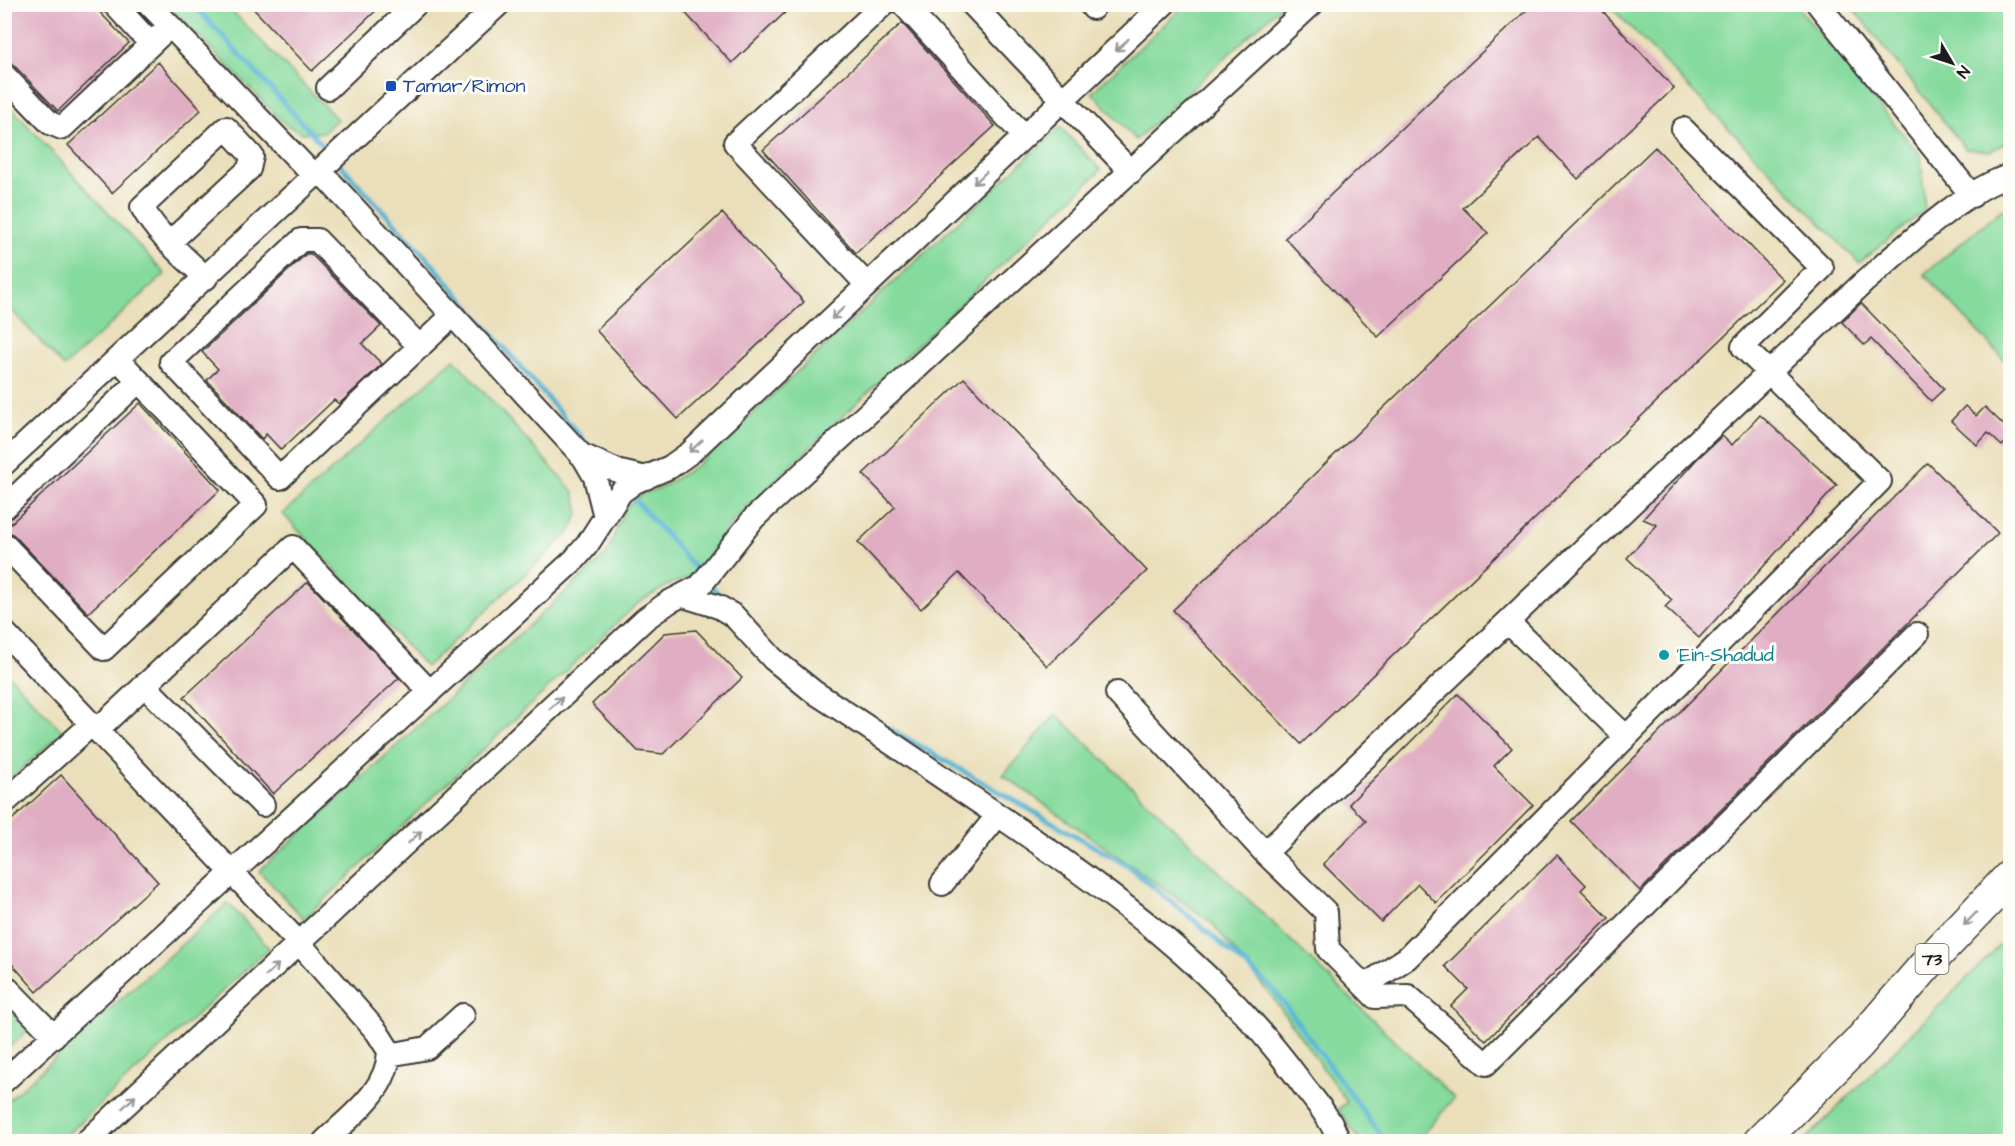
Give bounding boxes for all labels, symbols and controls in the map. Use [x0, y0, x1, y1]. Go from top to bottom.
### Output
north arrow [1922, 33, 1982, 93]
one-way arrow [1114, 37, 1129, 52]
text: N [1951, 61, 1975, 83]
place label: Tamar/Rimon [403, 72, 526, 100]
marker: Tamar/Rimon [384, 79, 398, 93]
one-way arrow [972, 171, 987, 186]
one-way arrow [831, 305, 846, 320]
one-way arrow [689, 439, 704, 453]
place label: 'Ein-Shadud [1676, 641, 1774, 669]
marker: 'Ein-Shadud [1657, 648, 1671, 662]
one-way arrow [549, 696, 564, 710]
one-way arrow [407, 829, 422, 844]
one-way arrow [1963, 912, 1977, 927]
road number: 73 [1916, 944, 1948, 974]
one-way arrow [264, 963, 279, 977]
one-way arrow [121, 1095, 136, 1109]

